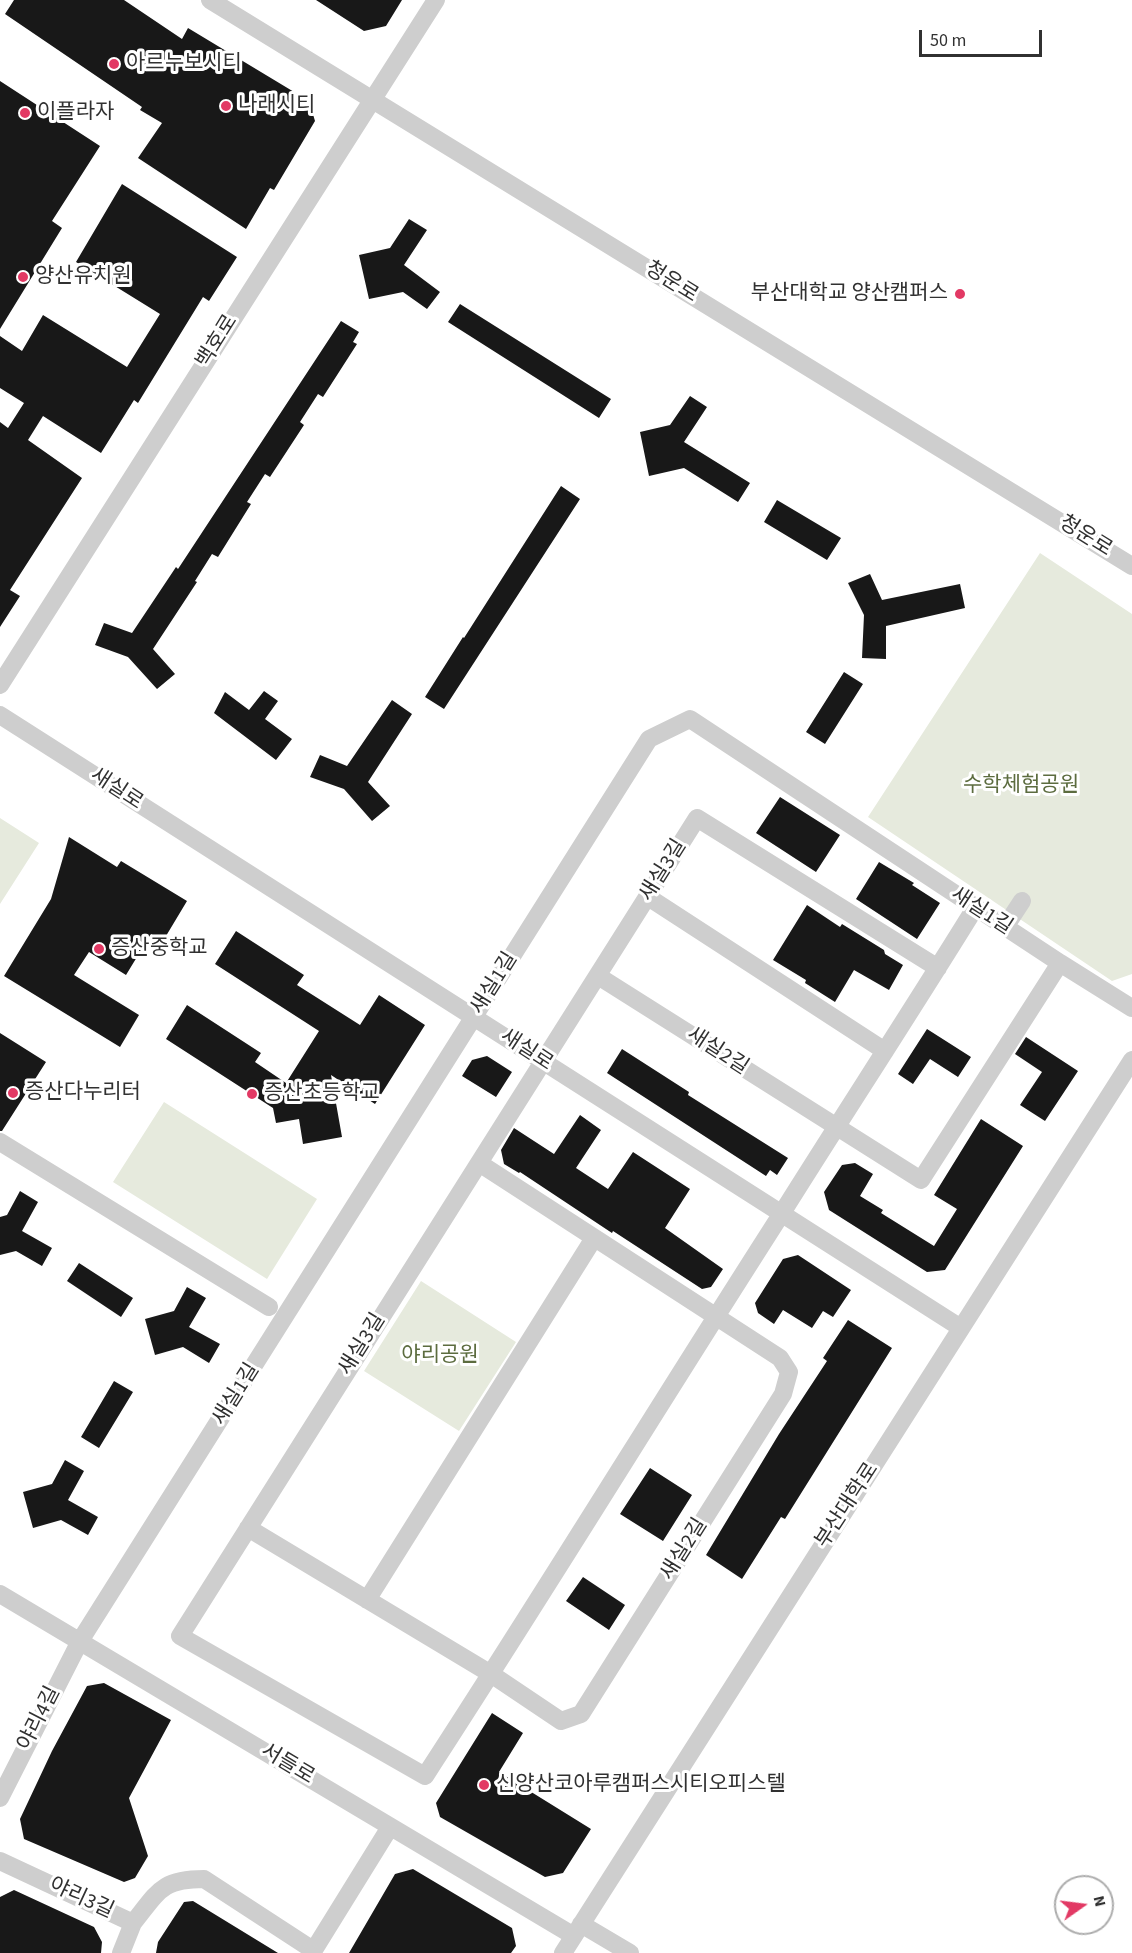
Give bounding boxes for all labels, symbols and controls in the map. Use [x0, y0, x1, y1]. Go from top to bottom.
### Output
scale bar [922, 18, 1045, 56]
text: 50 m [930, 28, 966, 53]
place label: 아르누보시티 [126, 51, 242, 77]
marker: 아르누보시티 [107, 57, 121, 71]
place label: 나래시티 [238, 93, 315, 119]
marker: 나래시티 [219, 99, 233, 113]
place label: 이플라자 [37, 100, 114, 126]
marker: 이플라자 [18, 106, 32, 120]
street label: 청운로 [640, 257, 702, 309]
place label: 양산유치원 [35, 264, 132, 290]
marker: 양산유치원 [16, 270, 30, 284]
place label: 부산대학교 양산캠퍼스 [751, 281, 948, 307]
marker: 부산대학교 양산캠퍼스 [953, 287, 967, 301]
street label: 백호로 [192, 311, 244, 373]
street label: 청운로 [1054, 511, 1116, 563]
street label: 새실로 [85, 764, 147, 816]
park label: 수학체험공원 [963, 773, 1079, 799]
street label: 새실3길 [635, 835, 693, 907]
street label: 새실1길 [945, 883, 1017, 941]
place label: 증산중학교 [111, 936, 208, 962]
marker: 증산중학교 [92, 942, 106, 956]
street label: 새실1길 [466, 948, 524, 1020]
street label: 새실2길 [681, 1023, 753, 1081]
street label: 새실로 [495, 1025, 557, 1077]
place label: 증산다누리터 [25, 1080, 141, 1106]
place label: 증산초등학교 [264, 1081, 380, 1107]
marker: 증산다누리터 [6, 1086, 20, 1100]
marker: 증산초등학교 [245, 1087, 259, 1101]
street label: 새실3길 [334, 1309, 392, 1381]
park label: 야리공원 [401, 1343, 479, 1369]
street label: 새실1길 [208, 1359, 266, 1431]
street label: 부산대학로 [811, 1459, 885, 1553]
street label: 새실2길 [656, 1514, 714, 1586]
street label: 야리4길 [13, 1683, 67, 1755]
street label: 서들로 [256, 1739, 318, 1791]
place label: 신양산코아루캠퍼스시티오피스텔 [496, 1772, 786, 1798]
marker: 신양산코아루캠퍼스시티오피스텔 [477, 1778, 491, 1792]
street label: 야리3길 [45, 1873, 117, 1925]
north arrow [1054, 1875, 1114, 1935]
text: N [1088, 1893, 1111, 1909]

